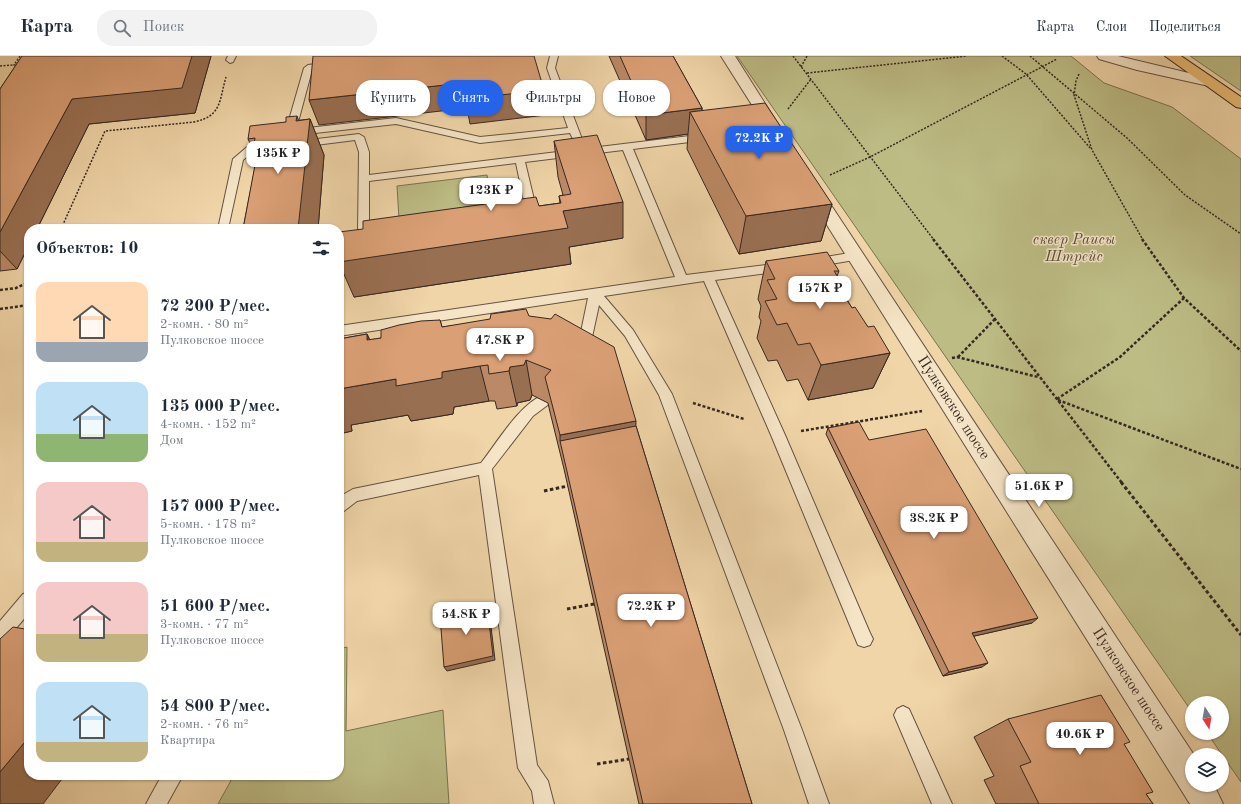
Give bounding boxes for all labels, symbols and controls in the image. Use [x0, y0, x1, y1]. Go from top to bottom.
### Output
search box [97, 10, 377, 46]
icon: search [111, 17, 133, 39]
text: Карта [20, 18, 73, 37]
text: Поиск [143, 20, 184, 35]
text: Карта [1036, 20, 1074, 34]
text: Слои [1096, 20, 1127, 34]
text: Поделиться [1149, 20, 1221, 34]
chip: Купить [356, 80, 430, 116]
chip: Снять [438, 80, 503, 116]
chip: Фильтры [511, 80, 595, 116]
chip: Новое [603, 80, 670, 116]
pin: 72.2K ₽ [722, 126, 796, 160]
text: 72.2K ₽ [734, 132, 784, 145]
pin: 135K ₽ [245, 141, 311, 175]
text: 135K ₽ [255, 147, 301, 160]
pin: 123K ₽ [458, 178, 524, 212]
text: 123K ₽ [468, 184, 514, 197]
park label: сквер Раисы Штрейс [1033, 233, 1115, 265]
icon: filters [310, 237, 332, 259]
text: Объектов: 10 [36, 240, 138, 257]
pin: 157K ₽ [787, 276, 853, 310]
text: 157K ₽ [797, 282, 843, 295]
icon: home [68, 298, 116, 346]
text: 72 200 ₽/мес. [160, 298, 270, 315]
text: 2-комн. · 80 m² [160, 318, 248, 331]
pin: 47.8K ₽ [463, 328, 537, 362]
text: Пулковское шоссе [160, 334, 264, 347]
text: 47.8K ₽ [475, 334, 525, 347]
street label: Пулковское шоссе [914, 354, 992, 463]
icon: home [68, 398, 116, 446]
text: 135 000 ₽/мес. [160, 398, 280, 415]
text: 4-комн. · 152 m² [160, 418, 256, 431]
text: Дом [160, 434, 184, 447]
pin: 51.6K ₽ [1002, 474, 1076, 508]
text: 51.6K ₽ [1014, 480, 1064, 493]
icon: home [68, 498, 116, 546]
text: 157 000 ₽/мес. [160, 498, 280, 515]
pin: 38.2K ₽ [897, 506, 971, 540]
text: 38.2K ₽ [909, 512, 959, 525]
text: 5-комн. · 178 m² [160, 518, 256, 531]
text: Пулковское шоссе [160, 534, 264, 547]
pin: 72.2K ₽ [614, 594, 688, 628]
icon: home [68, 598, 116, 646]
text: 51 600 ₽/мес. [160, 598, 270, 615]
text: 72.2K ₽ [626, 600, 676, 613]
pin: 54.8K ₽ [429, 602, 503, 636]
text: 54.8K ₽ [441, 608, 491, 621]
text: 3-комн. · 77 m² [160, 618, 248, 631]
street label: Пулковское шоссе [1089, 626, 1167, 735]
text: Пулковское шоссе [160, 634, 264, 647]
north arrow [1185, 696, 1229, 740]
map controls [1185, 696, 1229, 792]
icon: home [68, 698, 116, 746]
text: 54 800 ₽/мес. [160, 698, 270, 715]
text: 2-комн. · 76 m² [160, 718, 248, 731]
pin: 40.6K ₽ [1043, 722, 1117, 756]
text: 40.6K ₽ [1055, 728, 1105, 741]
text: Квартира [160, 734, 215, 747]
button: layers [1185, 748, 1229, 792]

